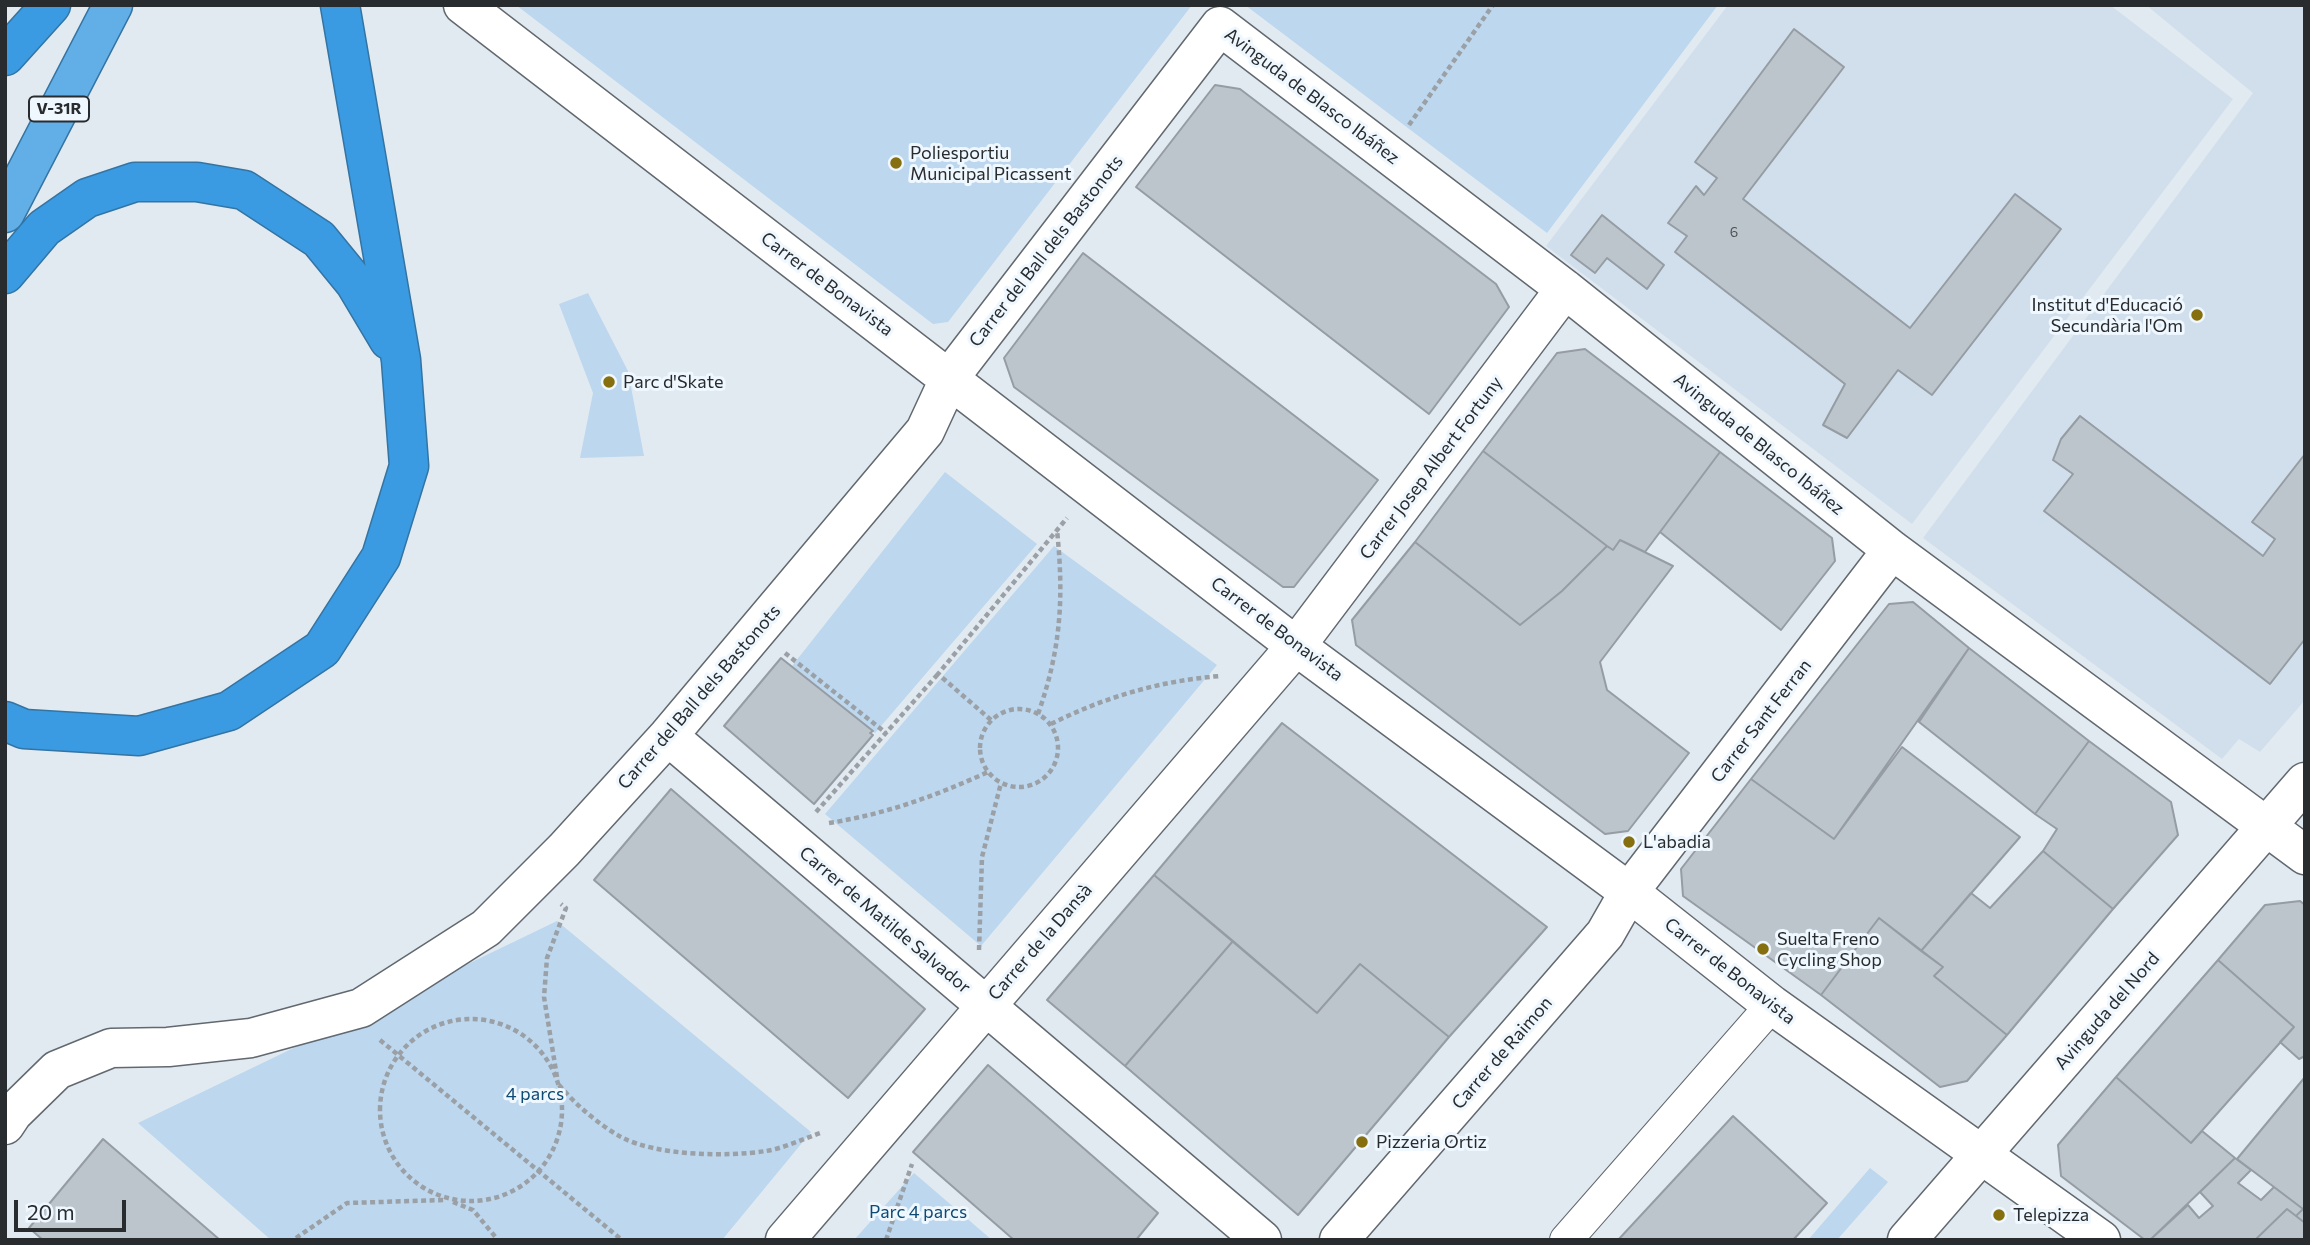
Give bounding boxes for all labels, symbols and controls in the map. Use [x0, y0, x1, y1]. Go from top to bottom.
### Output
street label: Avinguda de Blasco Ibáñez [1220, 23, 1404, 169]
road number: V-31R [29, 96, 89, 122]
place label: Poliesportiu Municipal Picassent [910, 142, 1072, 184]
street label: Carrer del Ball dels Bastonots [964, 151, 1128, 351]
marker: Poliesportiu Municipal Picassent [888, 155, 904, 171]
house number: 6 [1730, 224, 1738, 240]
street label: Carrer de Bonavista [757, 227, 897, 341]
place label: Institut d'Educació Secundària l'Om [2031, 294, 2183, 336]
marker: Institut d'Educació Secundària l'Om [2189, 307, 2205, 323]
street label: Avinguda de Blasco Ibáñez [1669, 369, 1849, 519]
place label: Parc d'Skate [623, 371, 723, 393]
street label: Carrer Josep Albert Fortuny [1355, 372, 1507, 564]
marker: Parc d'Skate [601, 374, 617, 390]
street label: Carrer de Bonavista [1207, 572, 1347, 686]
street label: Carrer del Ball dels Bastonots [613, 600, 785, 794]
street label: Carrer Sant Ferran [1706, 655, 1816, 787]
place label: L'abadia [1643, 831, 1711, 853]
marker: L'abadia [1621, 834, 1637, 850]
street label: Carrer de Matilde Salvador [795, 842, 975, 998]
street label: Carrer de la Dansà [984, 879, 1096, 1005]
street label: Carrer de Bonavista [1660, 913, 1800, 1029]
place label: Suelta Freno Cycling Shop [1777, 928, 1882, 970]
marker: Suelta Freno Cycling Shop [1755, 941, 1771, 957]
street label: Avinguda del Nord [2050, 948, 2164, 1074]
street label: Carrer de Raimon [1447, 992, 1557, 1114]
park label: 4 parcs [506, 1083, 564, 1105]
place label: Pizzeria Ortiz [1376, 1131, 1487, 1153]
marker: Pizzeria Ortiz [1354, 1134, 1370, 1150]
scale bar [18, 1186, 130, 1230]
text: 20 m [27, 1199, 75, 1224]
park label: Parc 4 parcs [869, 1201, 967, 1223]
place label: Telepizza [2013, 1204, 2089, 1226]
marker: Telepizza [1991, 1207, 2007, 1223]

